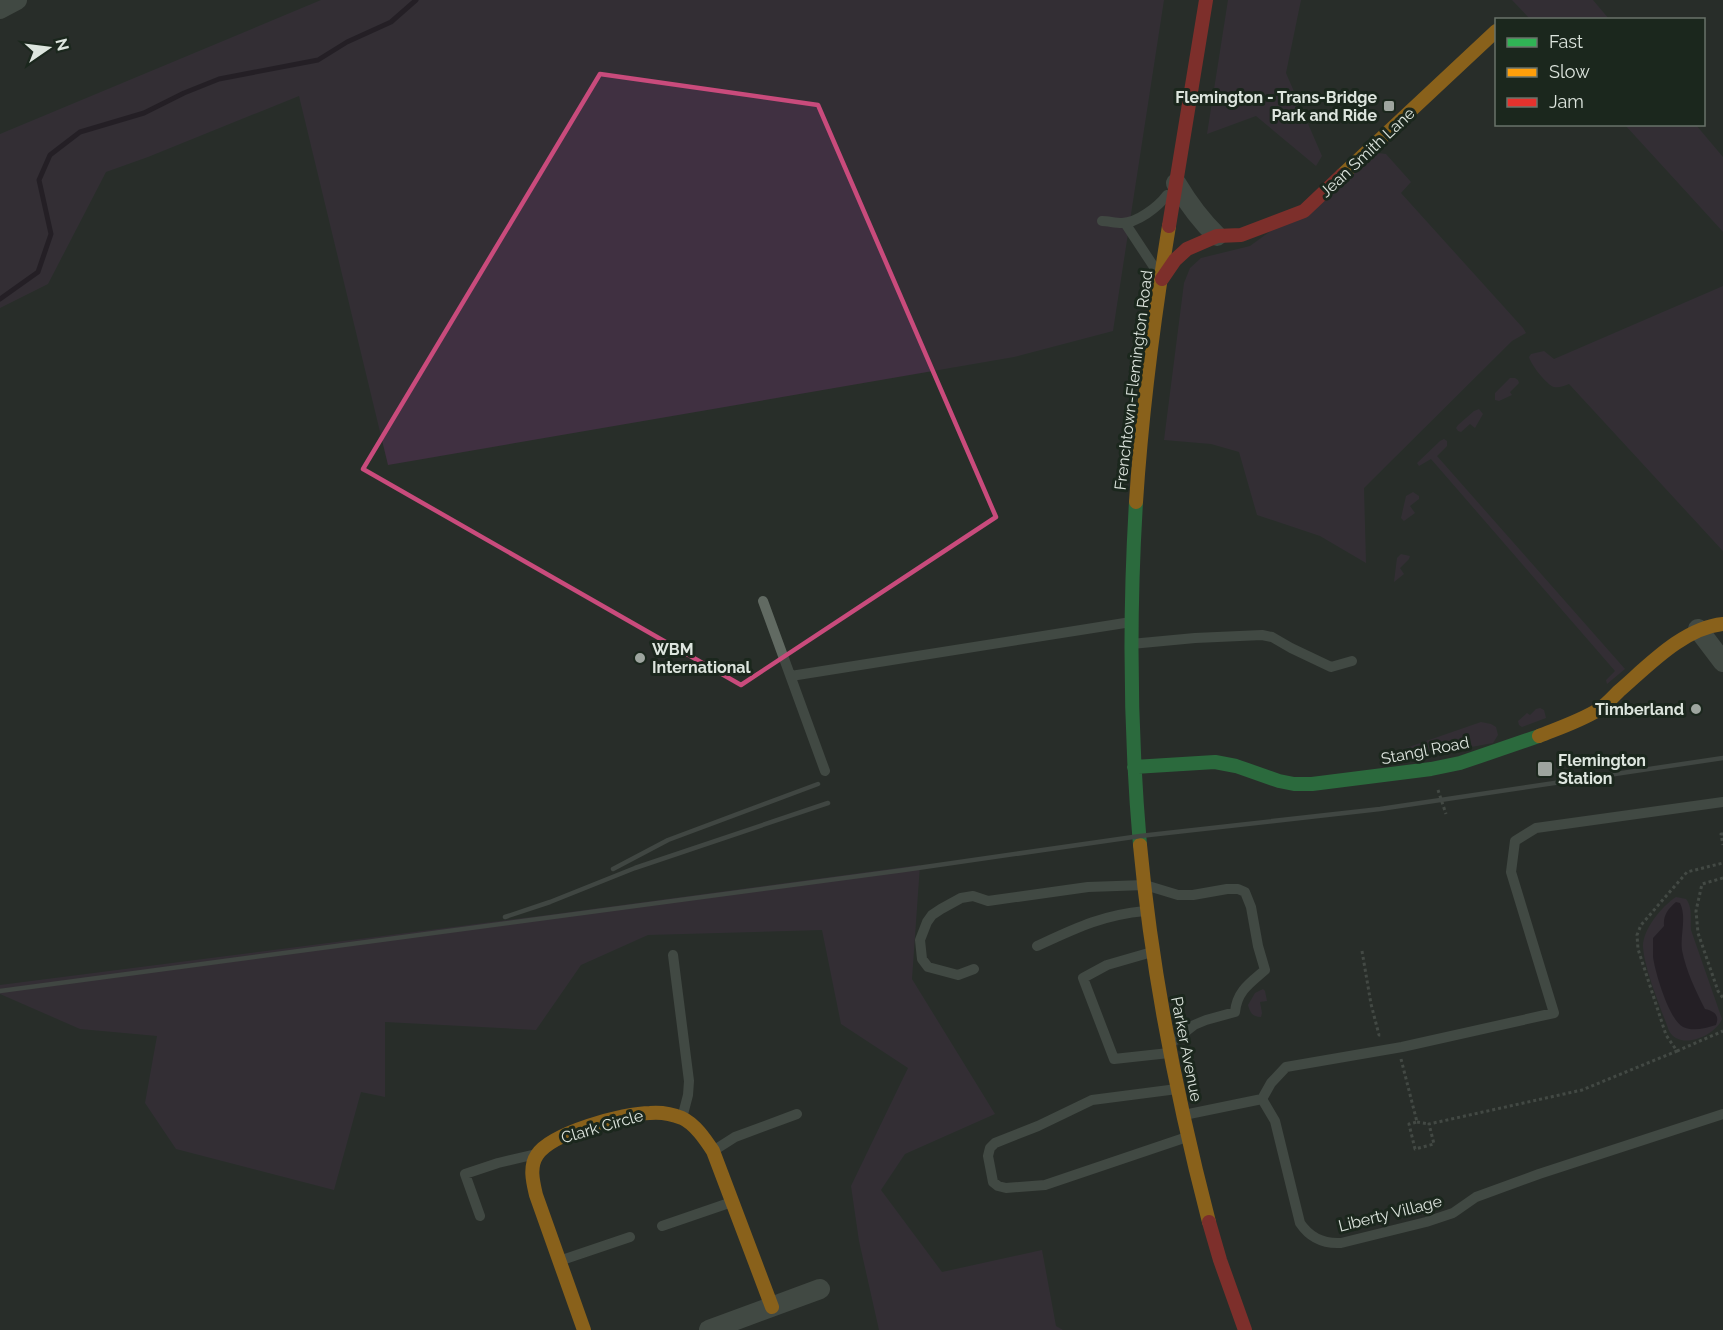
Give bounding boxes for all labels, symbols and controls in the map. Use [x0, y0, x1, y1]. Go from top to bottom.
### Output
north arrow [18, 18, 78, 78]
legend [1495, 18, 1705, 126]
text: Fast [1549, 31, 1583, 52]
text: N [51, 36, 73, 53]
text: Slow [1549, 61, 1590, 82]
place label: Flemington - Trans-Bridge Park and Ride [1175, 88, 1377, 125]
text: Jam [1549, 91, 1584, 112]
marker: Flemington - Trans-Bridge Park and Ride [1382, 99, 1396, 113]
street label: Jean Smith Lane [1316, 104, 1419, 201]
street label: Frenchtown-Flemington Road [1111, 269, 1156, 491]
place label: WBM International [652, 640, 752, 677]
marker: WBM International [633, 651, 647, 665]
place label: Timberland [1595, 700, 1684, 719]
marker: Timberland [1689, 702, 1703, 716]
street label: Stangl Road [1380, 733, 1471, 768]
place label: Flemington Station [1558, 751, 1646, 788]
marker: Flemington Station [1536, 760, 1554, 778]
street label: Parker Avenue [1167, 995, 1206, 1103]
street label: Clark Circle [559, 1106, 645, 1147]
street label: Liberty Village [1336, 1191, 1444, 1236]

